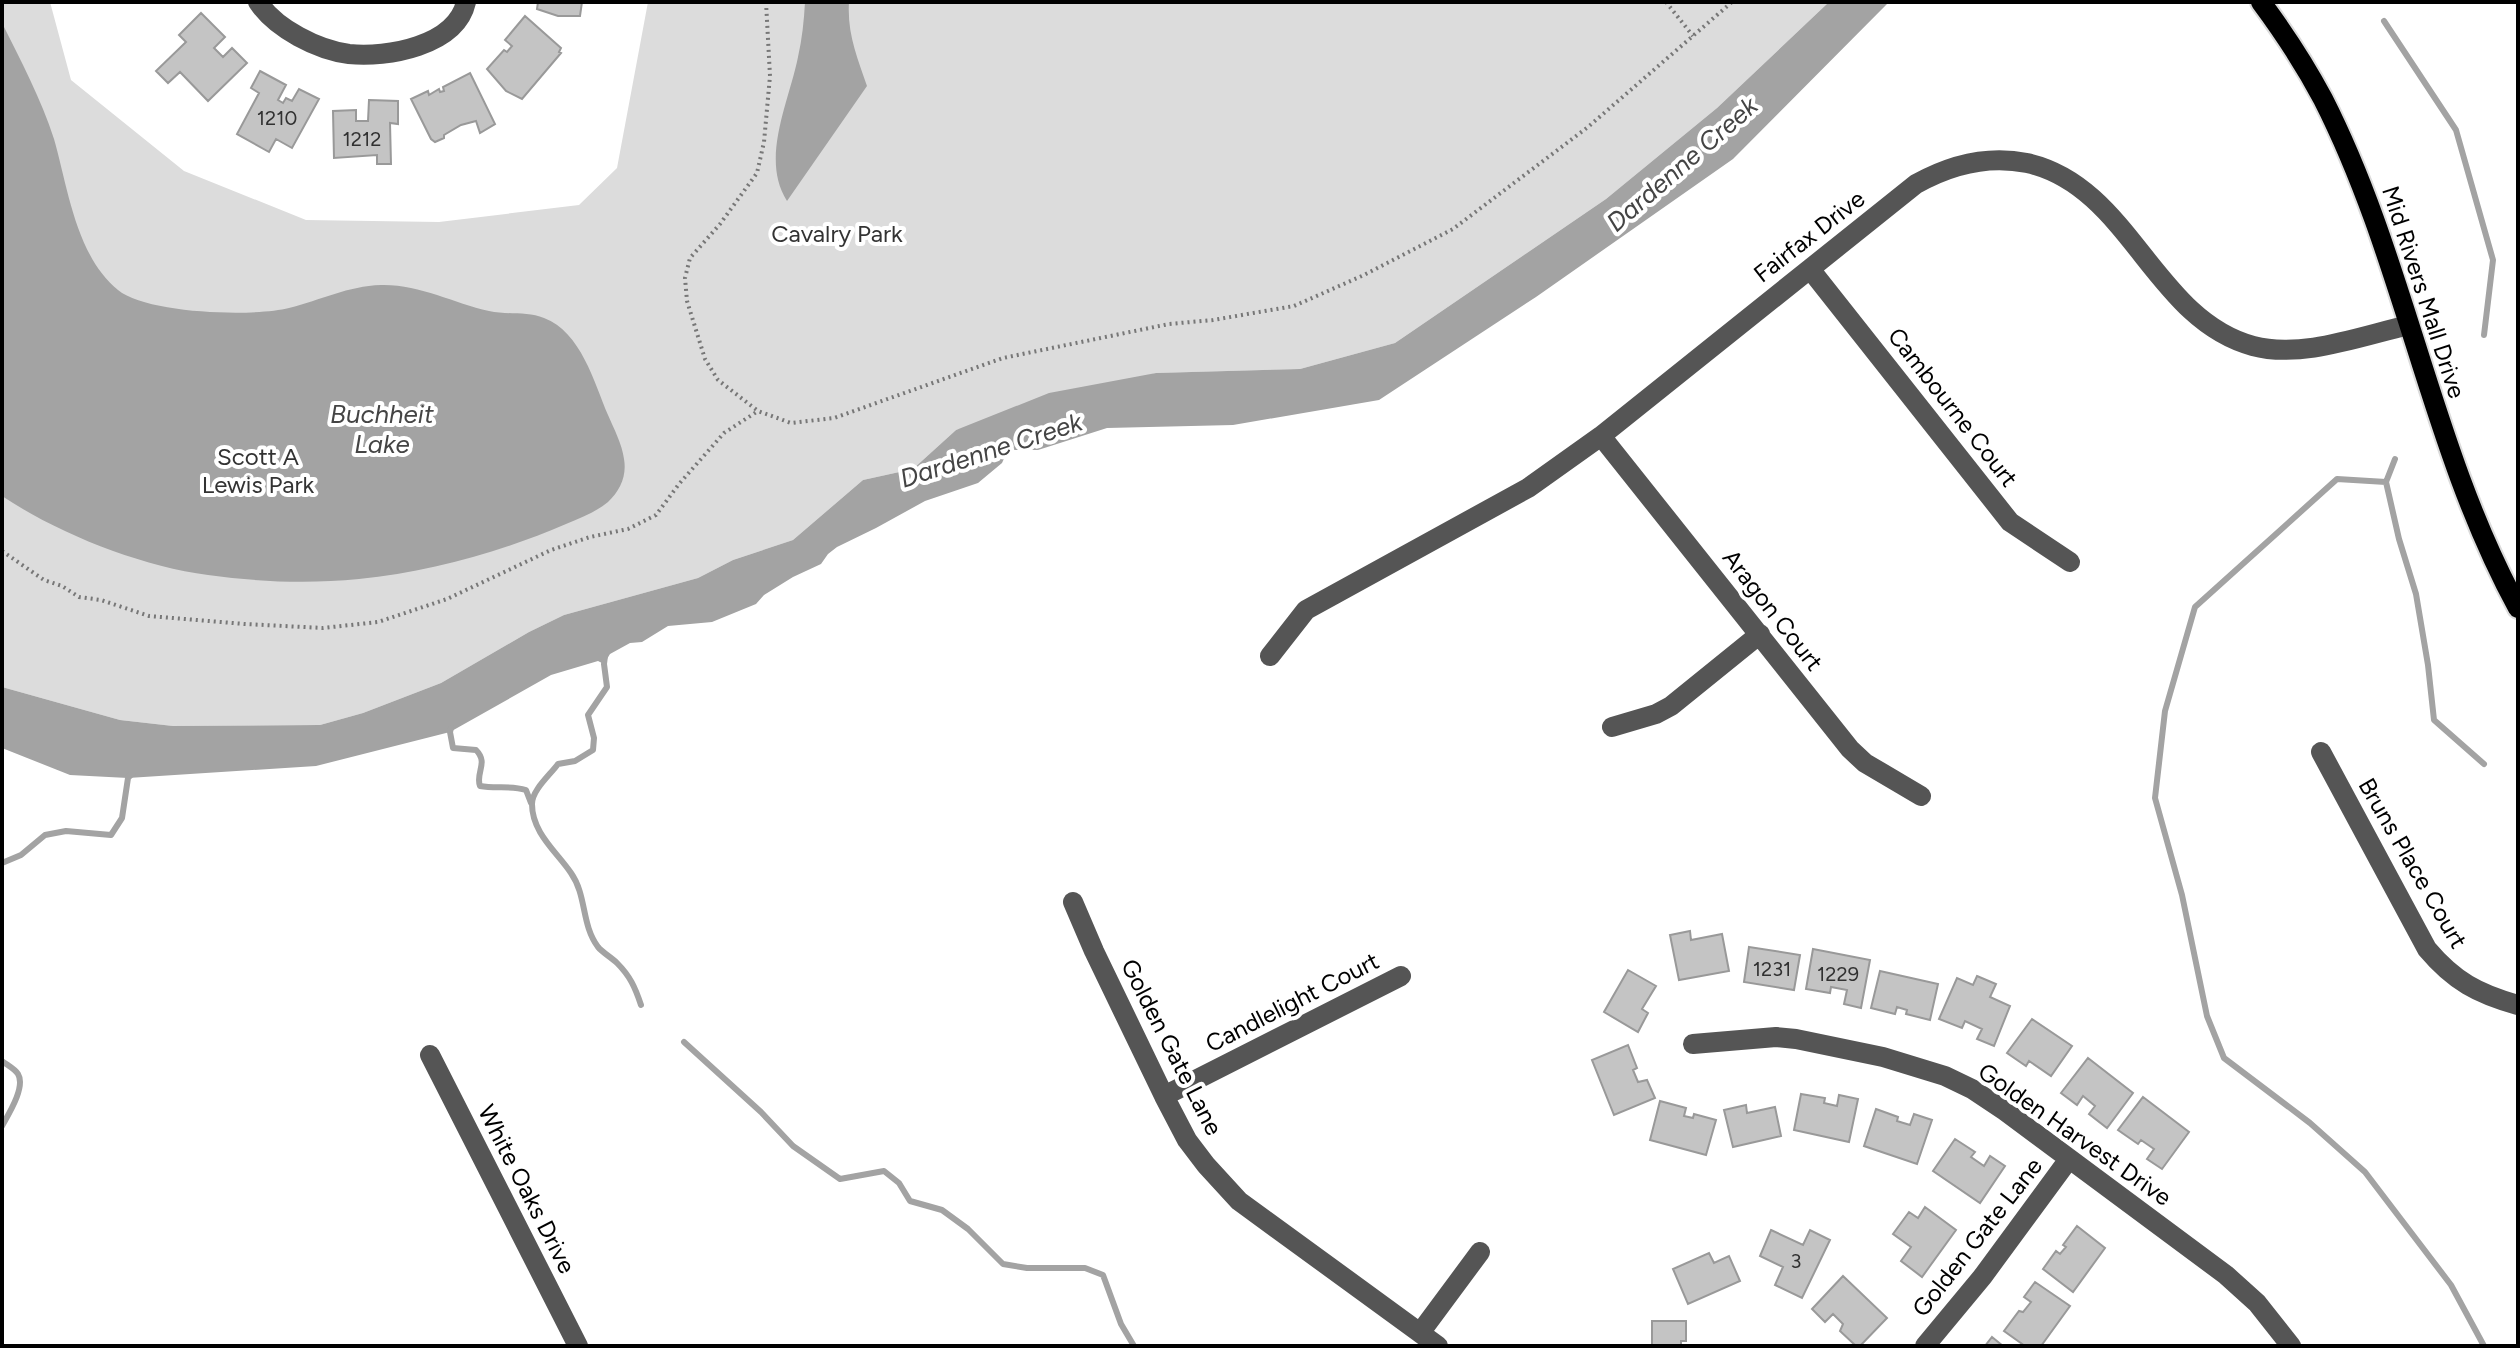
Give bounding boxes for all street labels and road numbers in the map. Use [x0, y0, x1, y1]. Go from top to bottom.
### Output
street label: Mid Rivers Mall Drive [2376, 182, 2472, 402]
street label: Fairfax Drive [1748, 184, 1870, 288]
street label: Cambourne Court [1882, 322, 2024, 492]
street label: Aragon Court [1717, 544, 1829, 676]
street label: Bruns Place Court [2352, 773, 2474, 953]
street label: Candlelight Court [1201, 946, 1383, 1058]
street label: Golden Gate Lane [1115, 954, 1229, 1140]
street label: Golden Harvest Drive [1973, 1056, 2177, 1212]
street label: White Oaks Drive [472, 1100, 582, 1278]
street label: Golden Gate Lane [1906, 1152, 2048, 1322]

